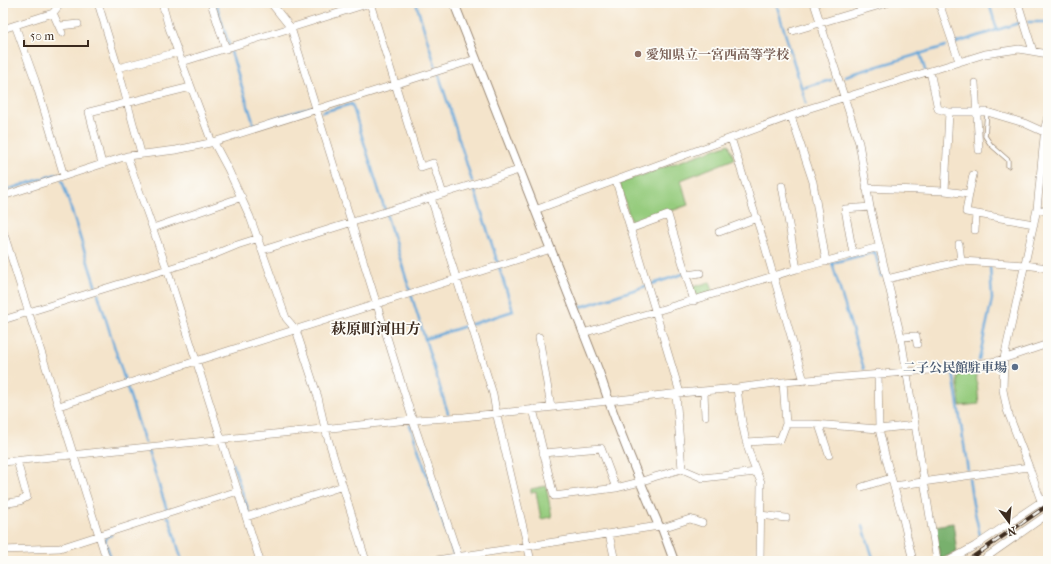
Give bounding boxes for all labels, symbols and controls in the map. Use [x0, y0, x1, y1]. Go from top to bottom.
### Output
scale bar [24, 22, 88, 48]
text: 50 m [30, 29, 54, 43]
place label: 愛知県立一宮西高等学校 [646, 47, 790, 62]
marker: 愛知県立一宮西高等学校 [633, 49, 643, 59]
district label: 萩原町河田方 [331, 320, 421, 338]
place label: 二子公民館駐車場 [903, 360, 1007, 375]
marker: 二子公民館駐車場 [1010, 362, 1020, 372]
north arrow [989, 502, 1029, 542]
text: N [1005, 524, 1017, 539]

